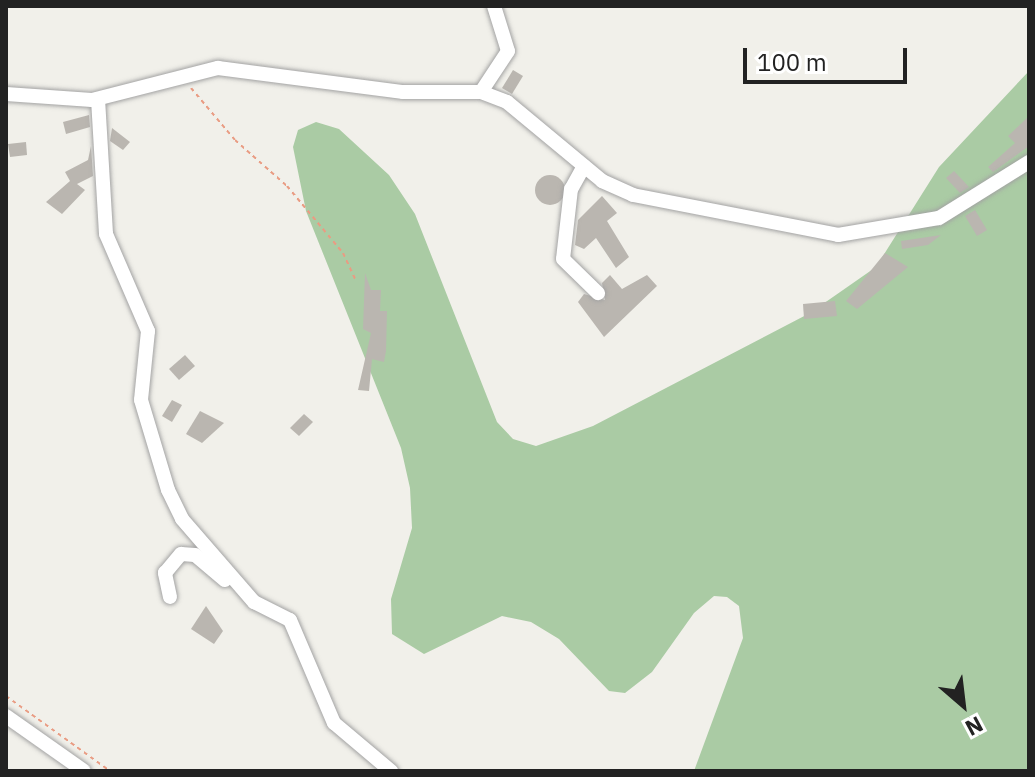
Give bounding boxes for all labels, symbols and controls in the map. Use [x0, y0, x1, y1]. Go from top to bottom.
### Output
scale bar [747, 32, 911, 82]
text: 100 m [757, 46, 827, 78]
north arrow [923, 665, 1003, 745]
text: N [961, 710, 988, 743]

